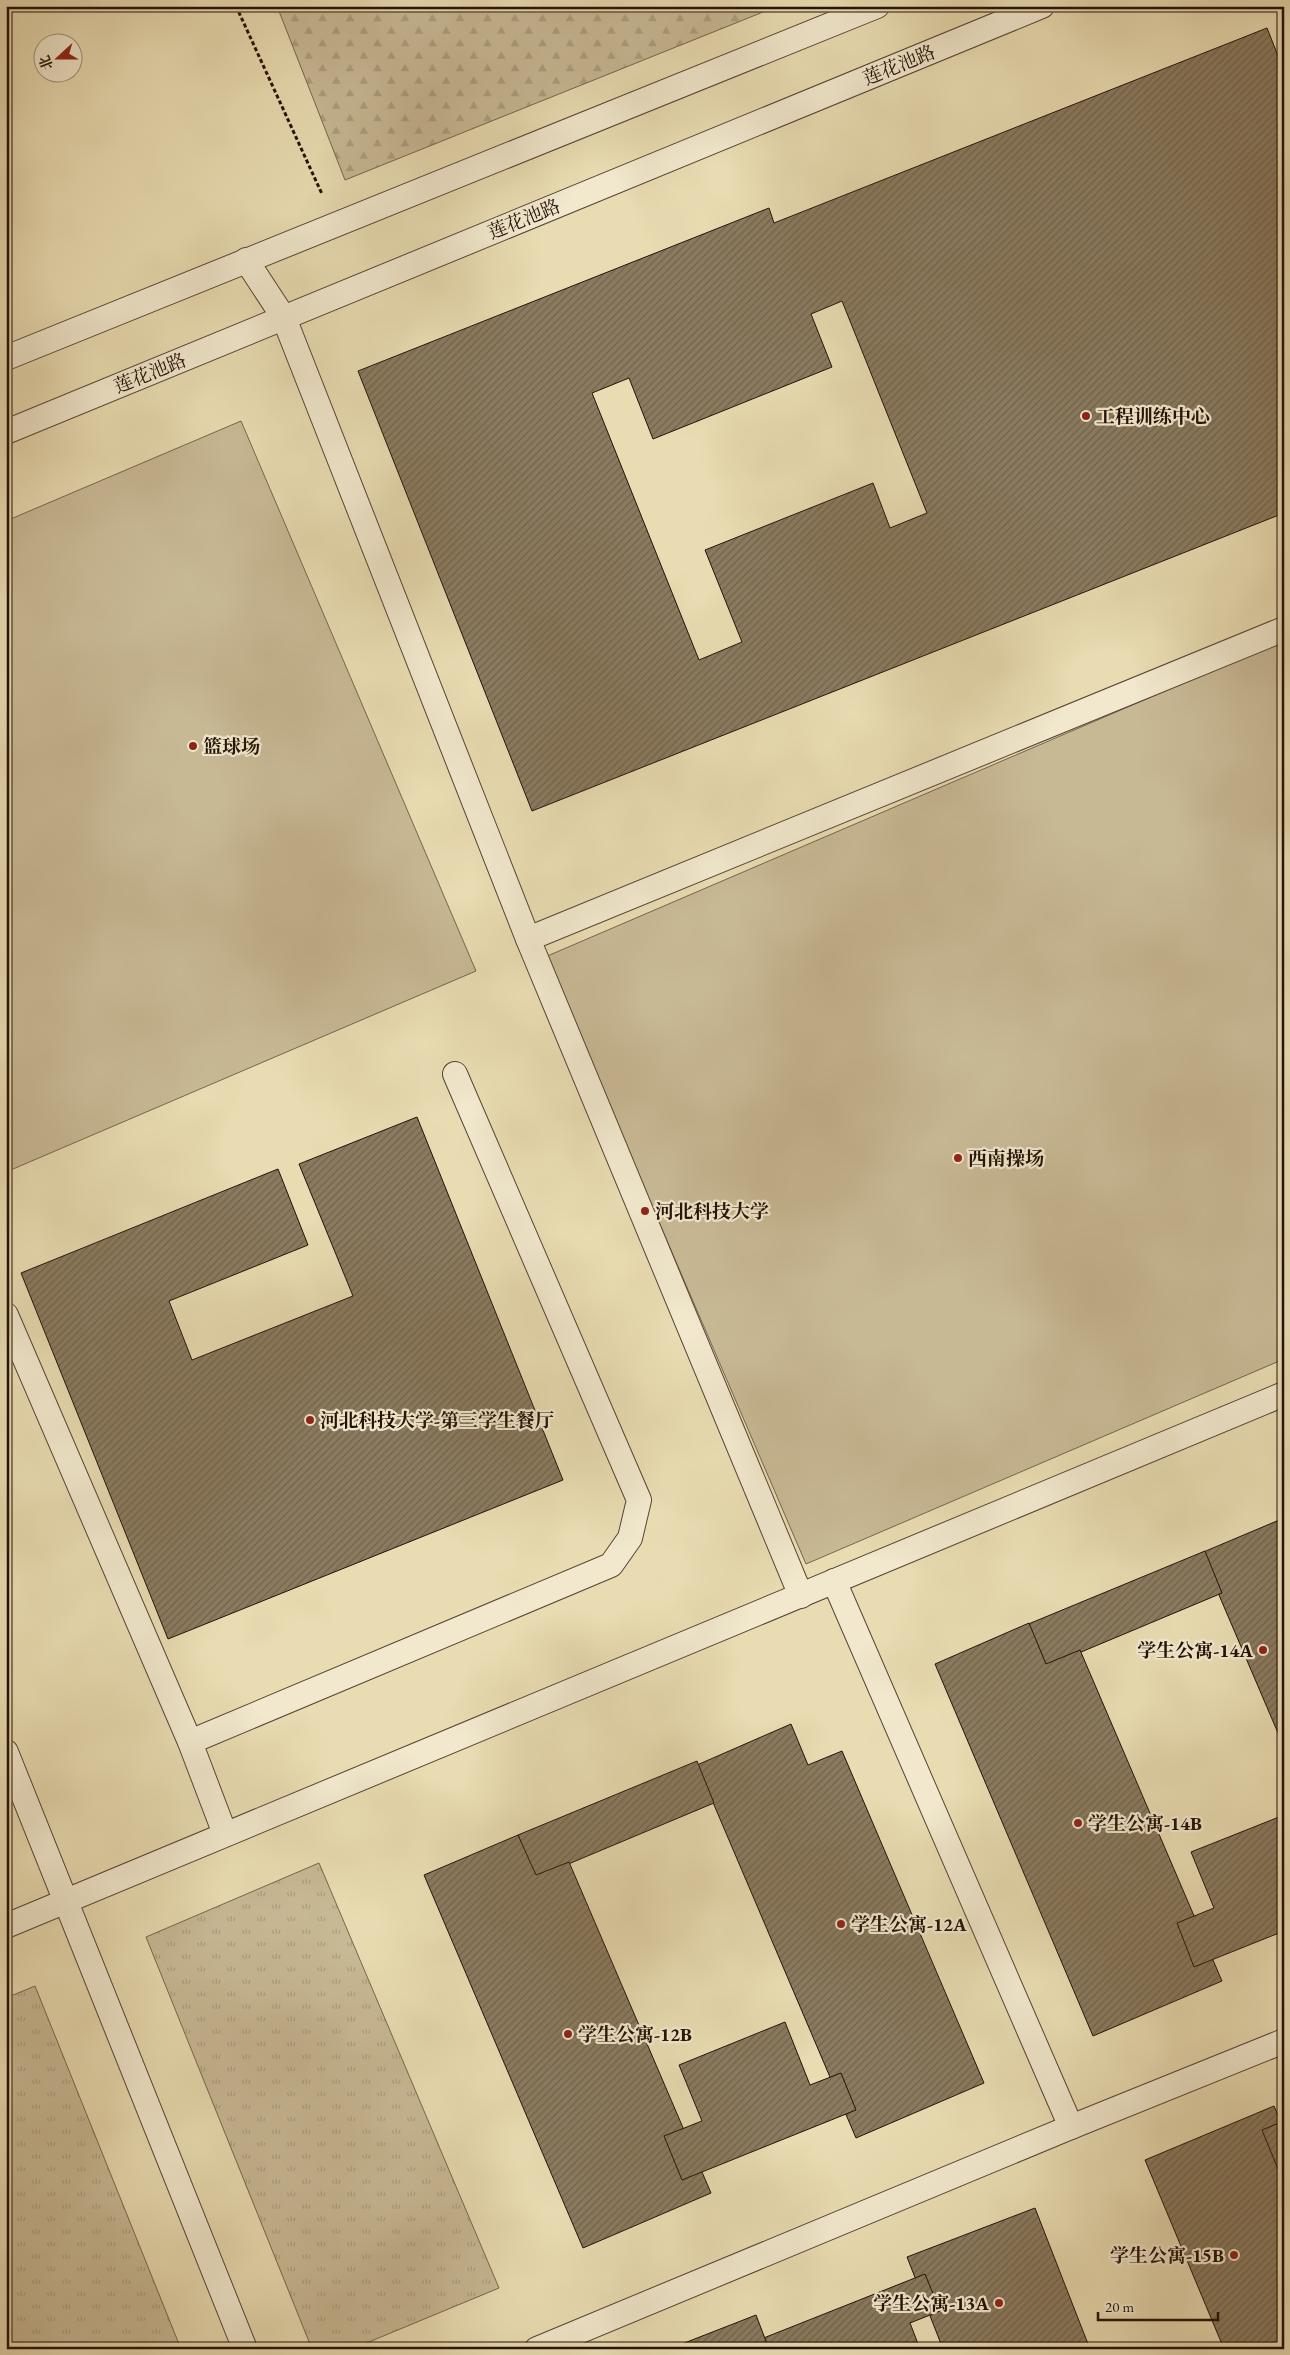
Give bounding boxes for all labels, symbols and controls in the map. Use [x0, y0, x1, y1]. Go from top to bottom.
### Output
north arrow [32, 32, 82, 82]
street label: 莲花池路 [859, 39, 939, 91]
text: 北 [35, 53, 57, 72]
street label: 莲花池路 [484, 193, 564, 245]
street label: 莲花池路 [110, 347, 190, 399]
place label: 工程训练中心 [1096, 404, 1210, 429]
marker: 工程训练中心 [1080, 410, 1092, 422]
place label: 篮球场 [203, 734, 260, 759]
marker: 篮球场 [187, 740, 199, 752]
place label: 西南操场 [968, 1146, 1044, 1171]
marker: 西南操场 [952, 1152, 964, 1164]
place label: 河北科技大学 [655, 1199, 769, 1224]
marker: 河北科技大学 [639, 1205, 651, 1217]
place label: 河北科技大学-第三学生餐厅 [320, 1408, 554, 1433]
marker: 河北科技大学-第三学生餐厅 [304, 1414, 316, 1426]
place label: 学生公寓-14A [1137, 1638, 1253, 1663]
marker: 学生公寓-14A [1257, 1644, 1269, 1656]
place label: 学生公寓-14B [1088, 1811, 1202, 1836]
marker: 学生公寓-14B [1072, 1817, 1084, 1829]
place label: 学生公寓-12A [851, 1912, 967, 1937]
marker: 学生公寓-12A [835, 1918, 847, 1930]
place label: 学生公寓-12B [578, 2022, 692, 2047]
marker: 学生公寓-12B [562, 2028, 574, 2040]
place label: 学生公寓-15B [1110, 2243, 1224, 2268]
marker: 学生公寓-15B [1228, 2249, 1240, 2261]
scale bar [1098, 2290, 1218, 2322]
place label: 学生公寓-13A [873, 2291, 989, 2316]
marker: 学生公寓-13A [993, 2297, 1005, 2309]
text: 20 m [1105, 2297, 1134, 2316]

